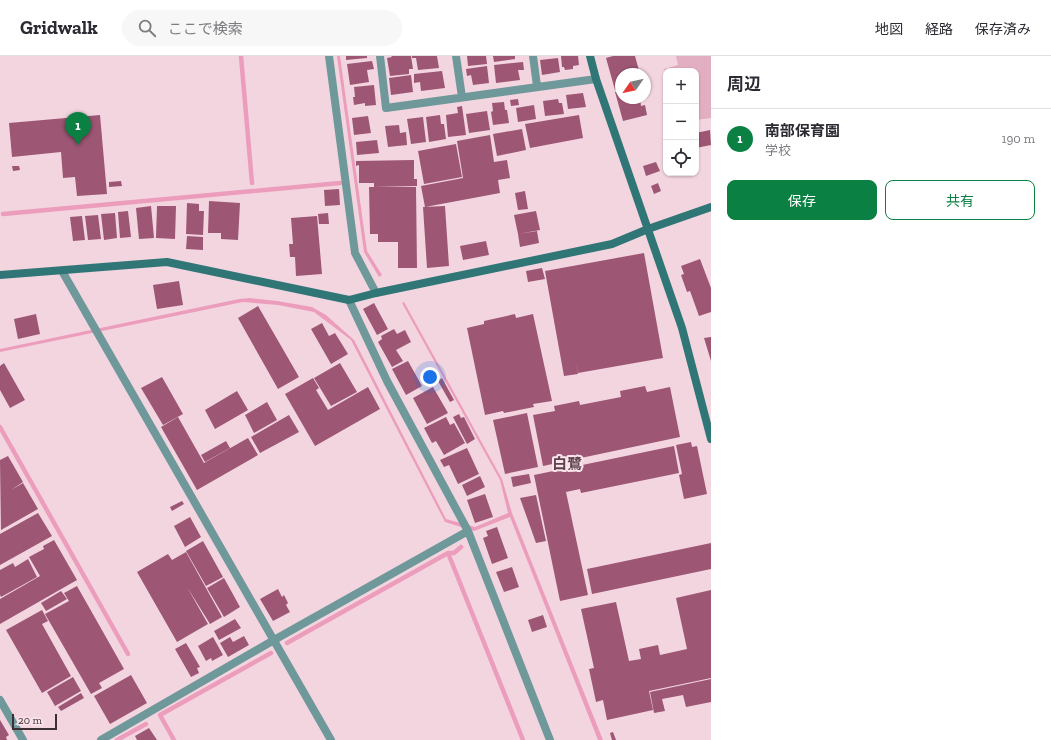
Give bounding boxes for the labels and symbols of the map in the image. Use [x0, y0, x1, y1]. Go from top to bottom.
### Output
north arrow [615, 68, 651, 104]
pin: 1 [65, 112, 91, 145]
your location [420, 367, 440, 387]
district label: 白鷺 [552, 455, 582, 473]
scale bar [12, 712, 57, 731]

